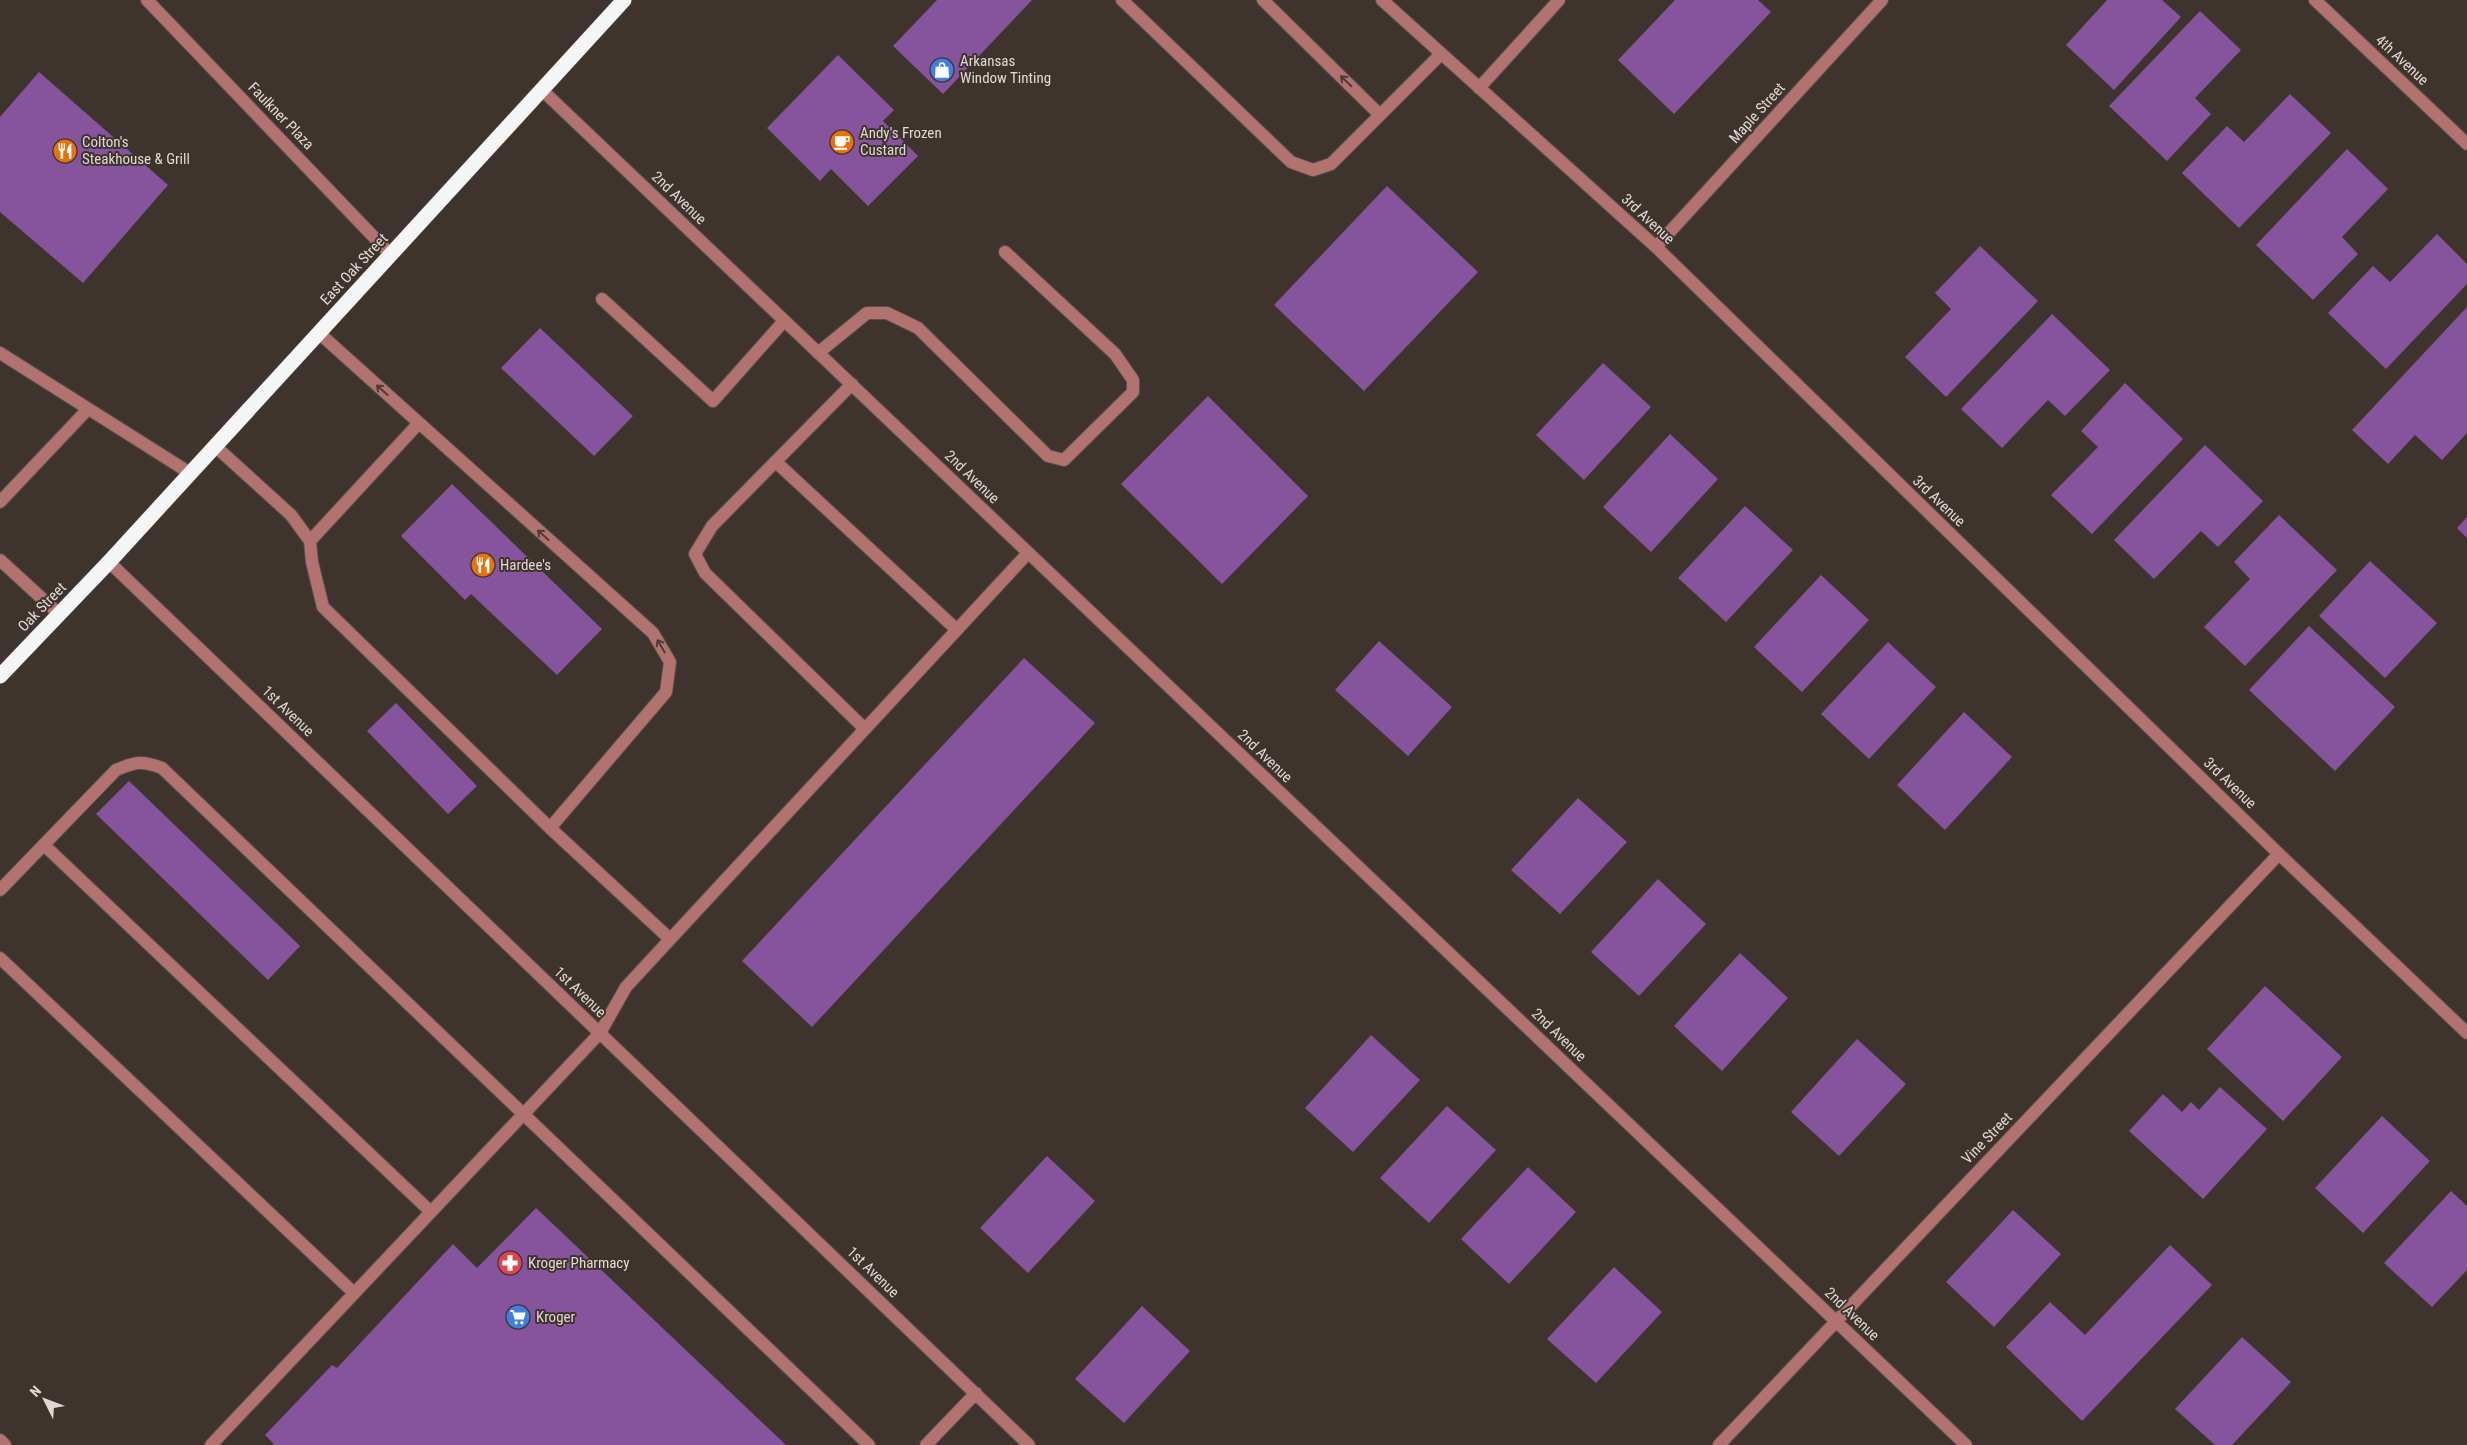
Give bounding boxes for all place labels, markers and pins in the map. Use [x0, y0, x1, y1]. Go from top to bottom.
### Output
place label: Arkansas Window Tinting [960, 52, 1051, 87]
shop icon: Arkansas Window Tinting [929, 57, 955, 83]
place label: Andy's Frozen Custard [860, 124, 942, 159]
cafe icon: Andy's Frozen Custard [829, 129, 855, 155]
place label: Colton's Steakhouse & Grill [82, 133, 190, 168]
restaurant icon: Colton's Steakhouse & Grill [52, 138, 78, 164]
restaurant icon: Hardee's [470, 552, 496, 578]
place label: Hardee's [500, 556, 551, 574]
pharmacy icon: Kroger Pharmacy [497, 1250, 523, 1276]
place label: Kroger Pharmacy [528, 1254, 630, 1272]
supermarket icon: Kroger [505, 1304, 531, 1330]
place label: Kroger [536, 1308, 576, 1326]

